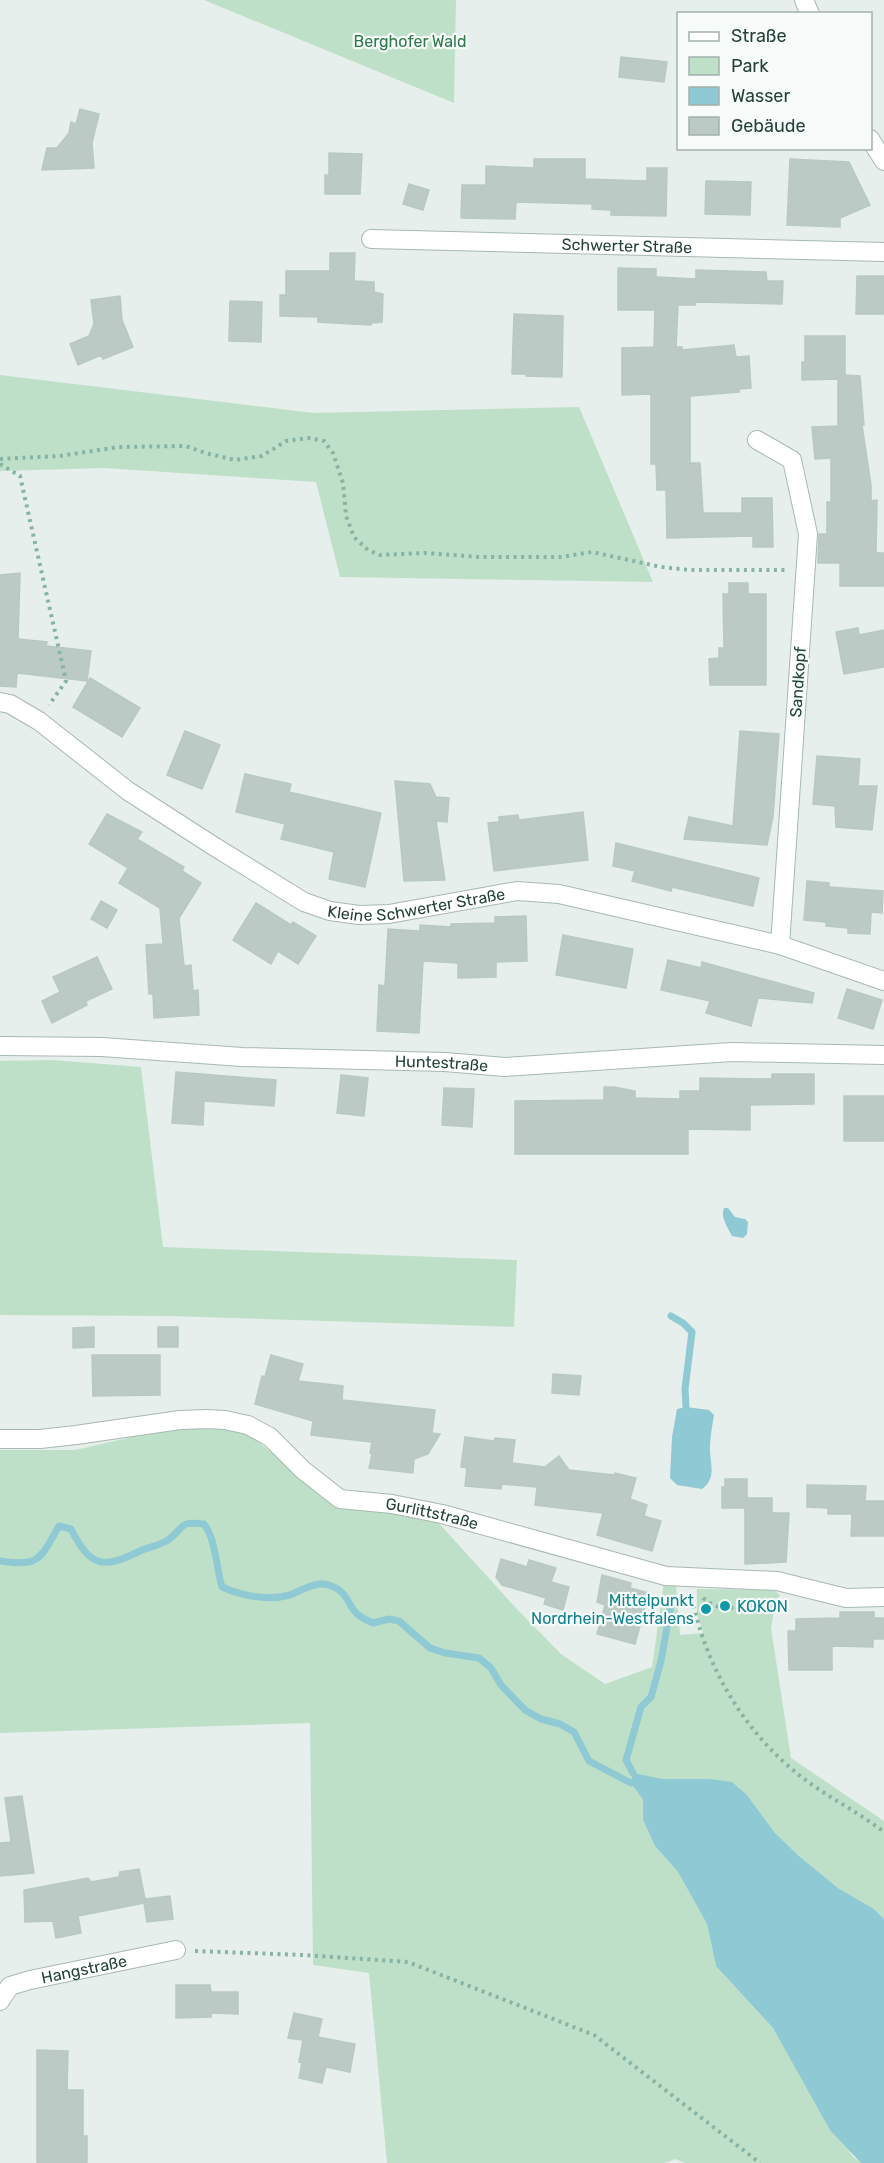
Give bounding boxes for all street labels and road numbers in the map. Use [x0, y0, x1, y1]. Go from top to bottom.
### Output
street label: Schwerter Straße [561, 234, 692, 257]
street label: Sandkopf [786, 645, 810, 718]
street label: Kleine Schwerter Straße [326, 884, 507, 925]
street label: Huntestraße [395, 1051, 489, 1075]
street label: Gurlittstraße [385, 1494, 481, 1533]
street label: Hangstraße [39, 1951, 129, 1987]

